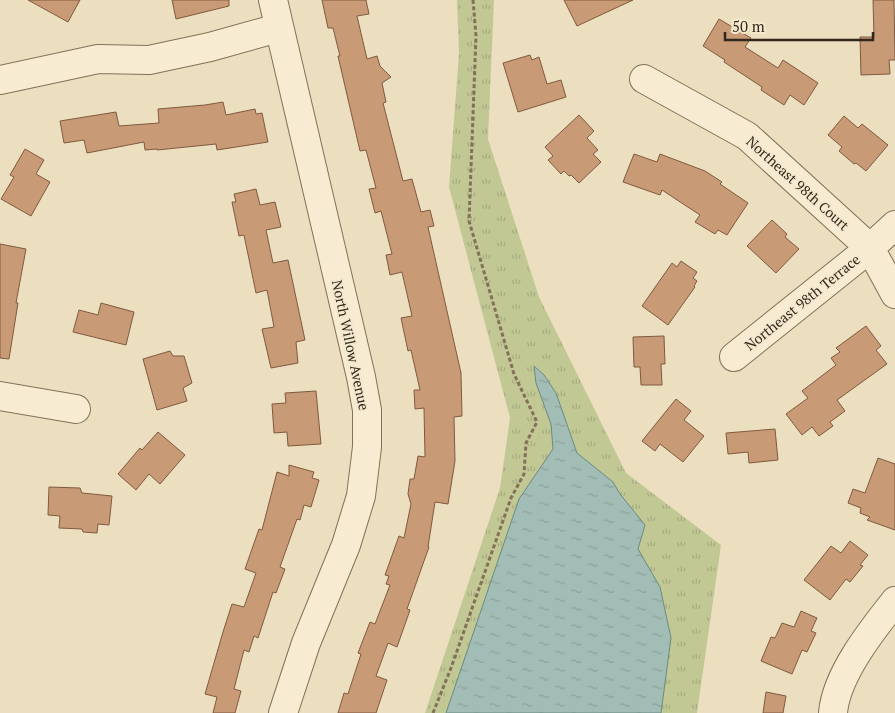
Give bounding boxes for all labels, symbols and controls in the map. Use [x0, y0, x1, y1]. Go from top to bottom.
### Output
scale bar [725, 10, 872, 42]
text: 50 m [732, 16, 765, 36]
street label: Northeast 98th Court [742, 132, 854, 235]
street label: Northeast 98th Terrace [740, 250, 864, 354]
street label: North Willow Avenue [328, 278, 374, 412]

